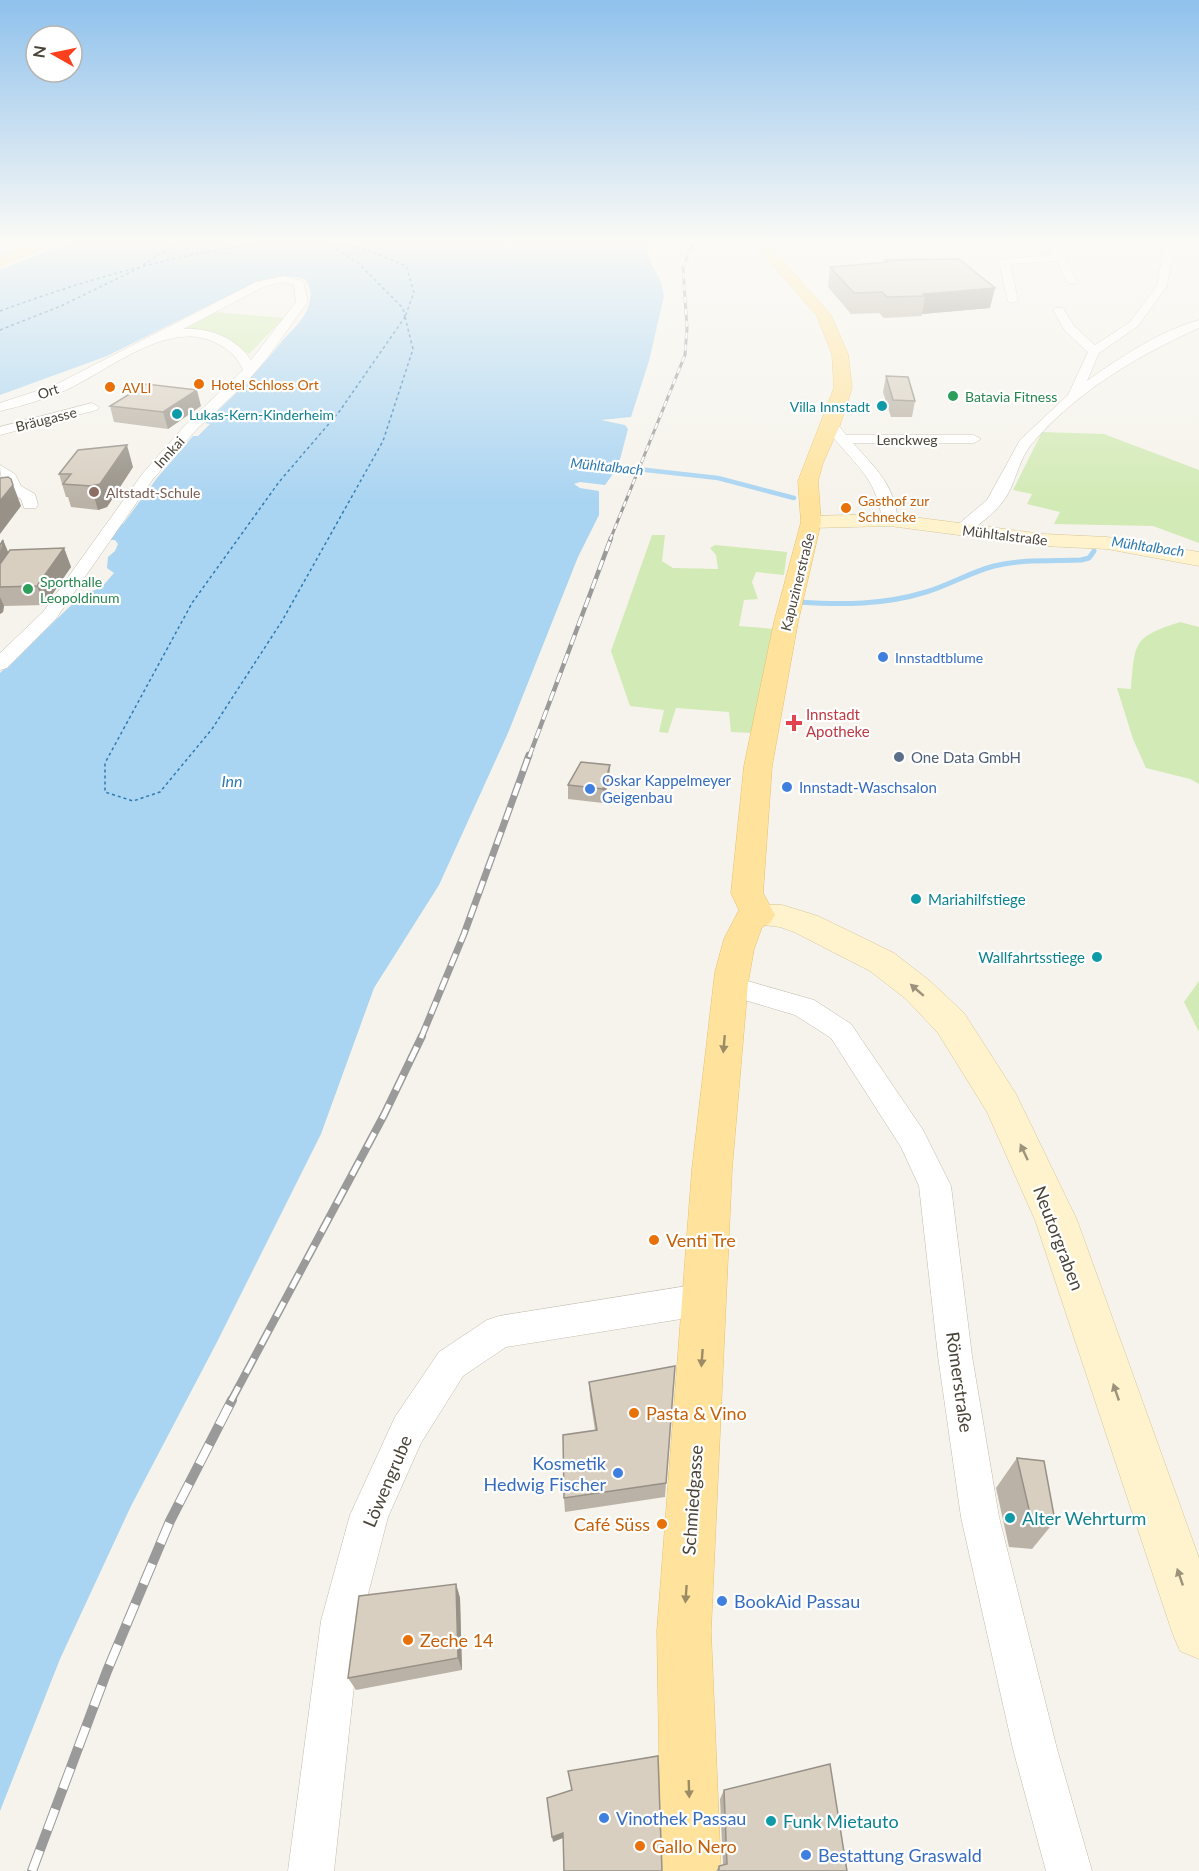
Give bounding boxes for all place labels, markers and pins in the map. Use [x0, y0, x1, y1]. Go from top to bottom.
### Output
place label: Hotel Schloss Ort [211, 376, 319, 393]
marker: Hotel Schloss Ort [192, 377, 206, 391]
place label: AVLI [122, 379, 151, 396]
marker: AVLI [103, 380, 117, 394]
place label: Batavia Fitness [965, 388, 1057, 405]
marker: Batavia Fitness [946, 389, 960, 403]
place label: Villa Innstadt [790, 398, 870, 415]
marker: Villa Innstadt [875, 399, 889, 413]
place label: Lukas-Kern-Kinderheim [189, 406, 334, 423]
marker: Lukas-Kern-Kinderheim [170, 407, 184, 421]
place label: Altstadt-Schule [106, 484, 200, 501]
marker: Altstadt-Schule [87, 485, 101, 499]
place label: Gasthof zur Schnecke [858, 492, 929, 525]
marker: Gasthof zur Schnecke [839, 501, 853, 515]
place label: Sporthalle Leopoldinum [40, 573, 119, 606]
marker: Sporthalle Leopoldinum [21, 582, 35, 596]
place label: Innstadtblume [895, 649, 983, 666]
marker: Innstadtblume [876, 650, 890, 664]
place label: Innstadt Apotheke [806, 705, 870, 740]
marker: Innstadt Apotheke [787, 716, 801, 730]
place label: One Data GmbH [911, 748, 1021, 766]
marker: One Data GmbH [892, 750, 906, 764]
place label: Oskar Kappelmeyer Geigenbau [602, 771, 732, 806]
place label: Innstadt-Waschsalon [799, 778, 937, 796]
marker: Innstadt-Waschsalon [780, 780, 794, 794]
marker: Oskar Kappelmeyer Geigenbau [583, 782, 597, 796]
place label: Mariahilfstiege [928, 890, 1026, 908]
marker: Mariahilfstiege [909, 892, 923, 906]
place label: Wallfahrtsstiege [978, 948, 1085, 966]
marker: Wallfahrtsstiege [1090, 950, 1104, 964]
place label: Venti Tre [666, 1229, 736, 1251]
marker: Venti Tre [647, 1233, 661, 1247]
place label: Pasta & Vino [646, 1402, 747, 1424]
marker: Pasta & Vino [627, 1406, 641, 1420]
place label: Kosmetik Hedwig Fischer [484, 1452, 607, 1495]
marker: Kosmetik Hedwig Fischer [611, 1466, 625, 1480]
place label: Alter Wehrturm [1022, 1507, 1146, 1529]
marker: Alter Wehrturm [1003, 1511, 1017, 1525]
place label: Café Süss [574, 1513, 650, 1535]
marker: Café Süss [655, 1517, 669, 1531]
place label: BookAid Passau [734, 1590, 860, 1612]
marker: BookAid Passau [715, 1594, 729, 1608]
place label: Zeche 14 [420, 1629, 494, 1651]
marker: Zeche 14 [401, 1633, 415, 1647]
place label: Vinothek Passau [616, 1807, 746, 1829]
place label: Funk Mietauto [783, 1810, 899, 1832]
marker: Vinothek Passau [597, 1811, 611, 1825]
marker: Funk Mietauto [764, 1814, 778, 1828]
place label: Gallo Nero [652, 1835, 737, 1857]
marker: Gallo Nero [633, 1839, 647, 1853]
place label: Bestattung Graswald [818, 1844, 982, 1866]
marker: Bestattung Graswald [799, 1848, 813, 1862]

